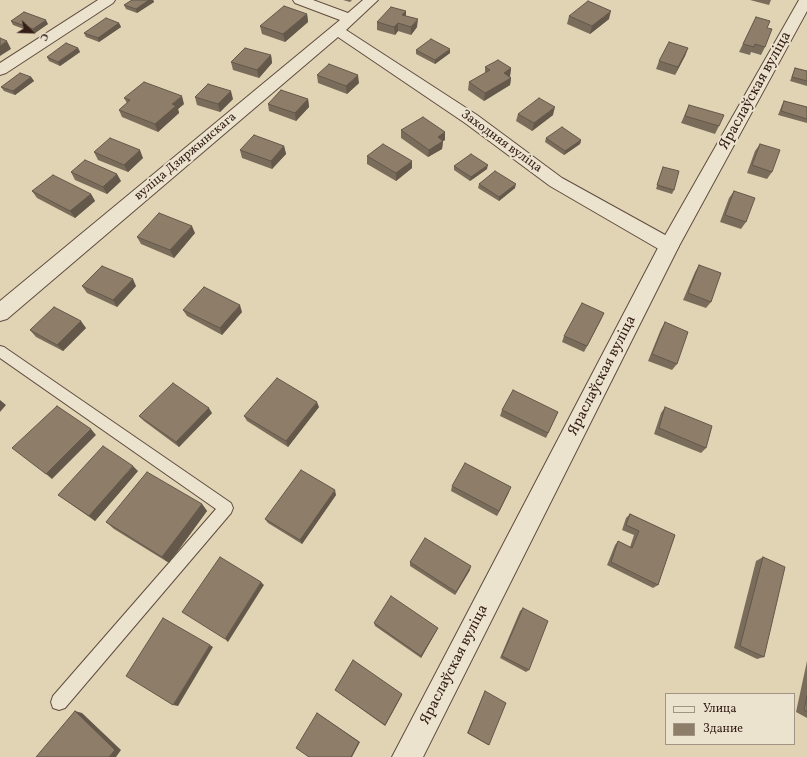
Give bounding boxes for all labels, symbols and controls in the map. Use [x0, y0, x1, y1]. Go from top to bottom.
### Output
north arrow [12, 12, 52, 52]
street label: Яраслаўская вуліца [716, 29, 796, 153]
text: С [35, 31, 52, 43]
street label: Заходняя вуліца [457, 107, 545, 177]
street label: вуліца Дзяржынскага [132, 110, 240, 204]
street label: Яраслаўская вуліца [565, 313, 641, 439]
street label: Яраслаўская вуліца [417, 602, 493, 728]
legend [665, 693, 795, 745]
text: Улица [703, 701, 736, 717]
text: Здание [703, 721, 743, 737]

